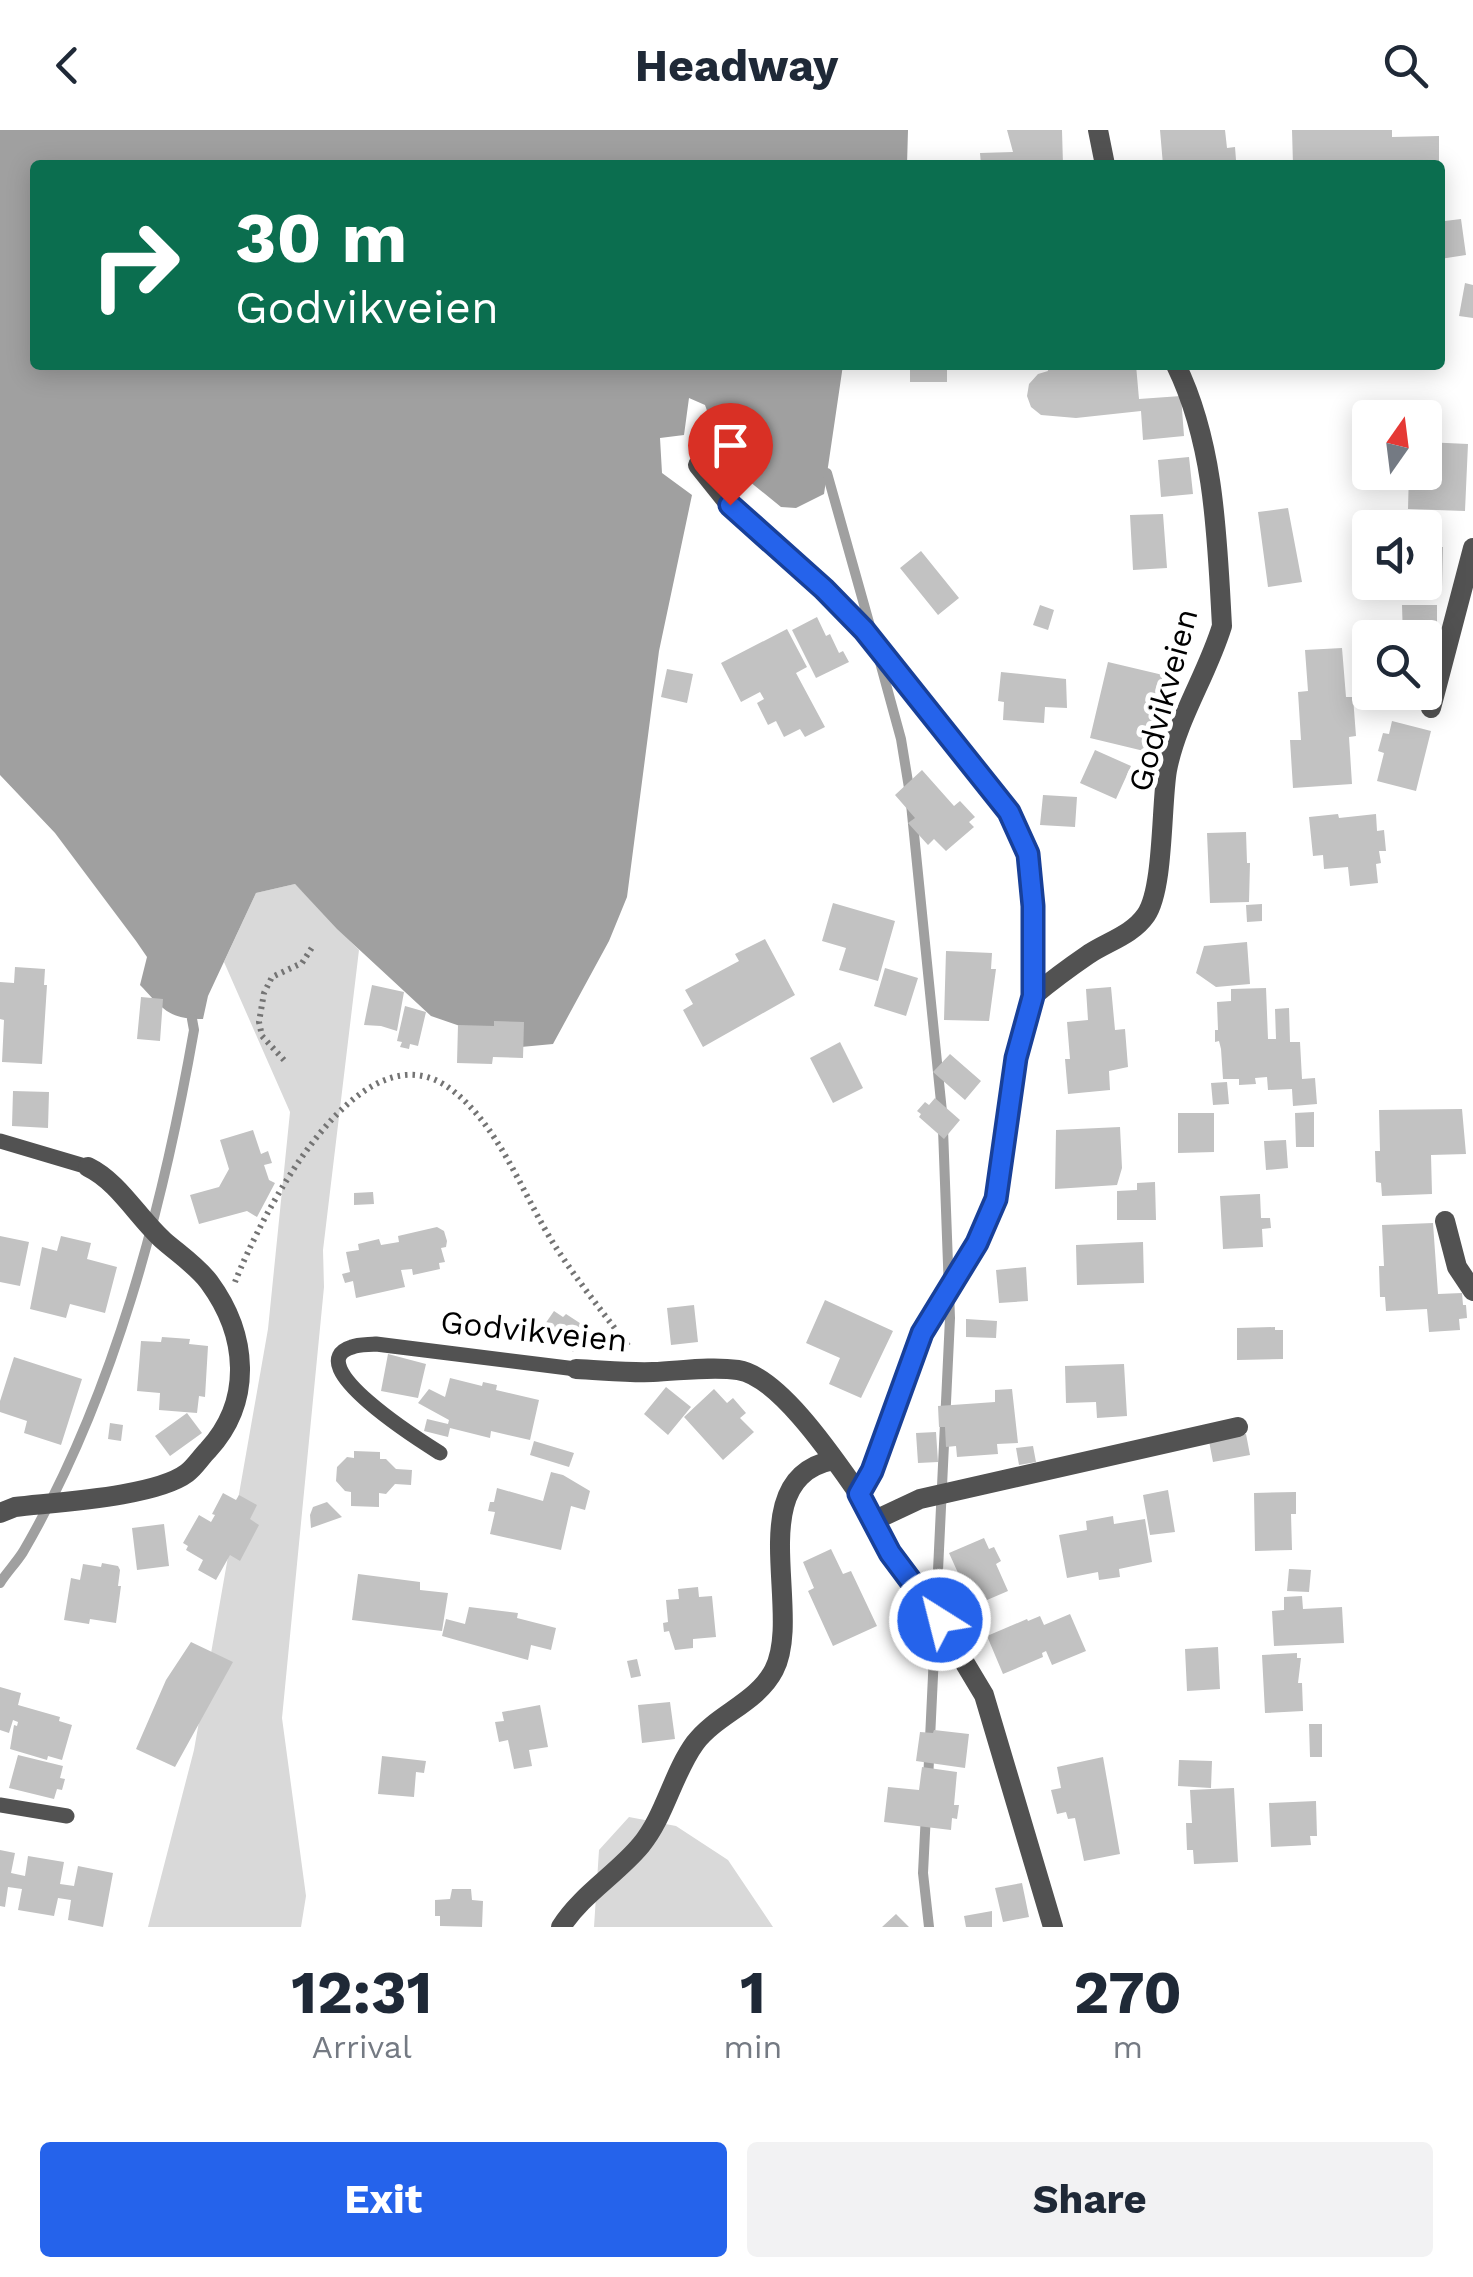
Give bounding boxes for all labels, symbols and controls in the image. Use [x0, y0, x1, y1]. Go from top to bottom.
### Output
icon: back [40, 38, 95, 93]
icon: search [1378, 38, 1433, 93]
text: Headway [635, 39, 838, 92]
text: 30 m [235, 197, 407, 279]
icon: right [70, 200, 200, 330]
text: Godvikveien [235, 281, 499, 334]
north arrow [1352, 400, 1442, 490]
map controls [1352, 400, 1442, 710]
pin [688, 403, 773, 506]
icon: arrive [703, 418, 758, 473]
button: sound [1352, 510, 1442, 600]
street label: Godvikveien [1120, 604, 1206, 796]
button: search [1352, 620, 1442, 710]
street label: Godvikveien [439, 1302, 629, 1360]
position arrow [888, 1568, 992, 1672]
text: 12:31 [291, 1957, 432, 2028]
text: 1 [740, 1957, 766, 2028]
text: 270 [1074, 1957, 1182, 2028]
text: Arrival [312, 2028, 412, 2066]
text: min [724, 2028, 782, 2066]
text: m [1112, 2028, 1143, 2066]
button: Exit [40, 2142, 727, 2257]
button: Share [747, 2142, 1433, 2257]

